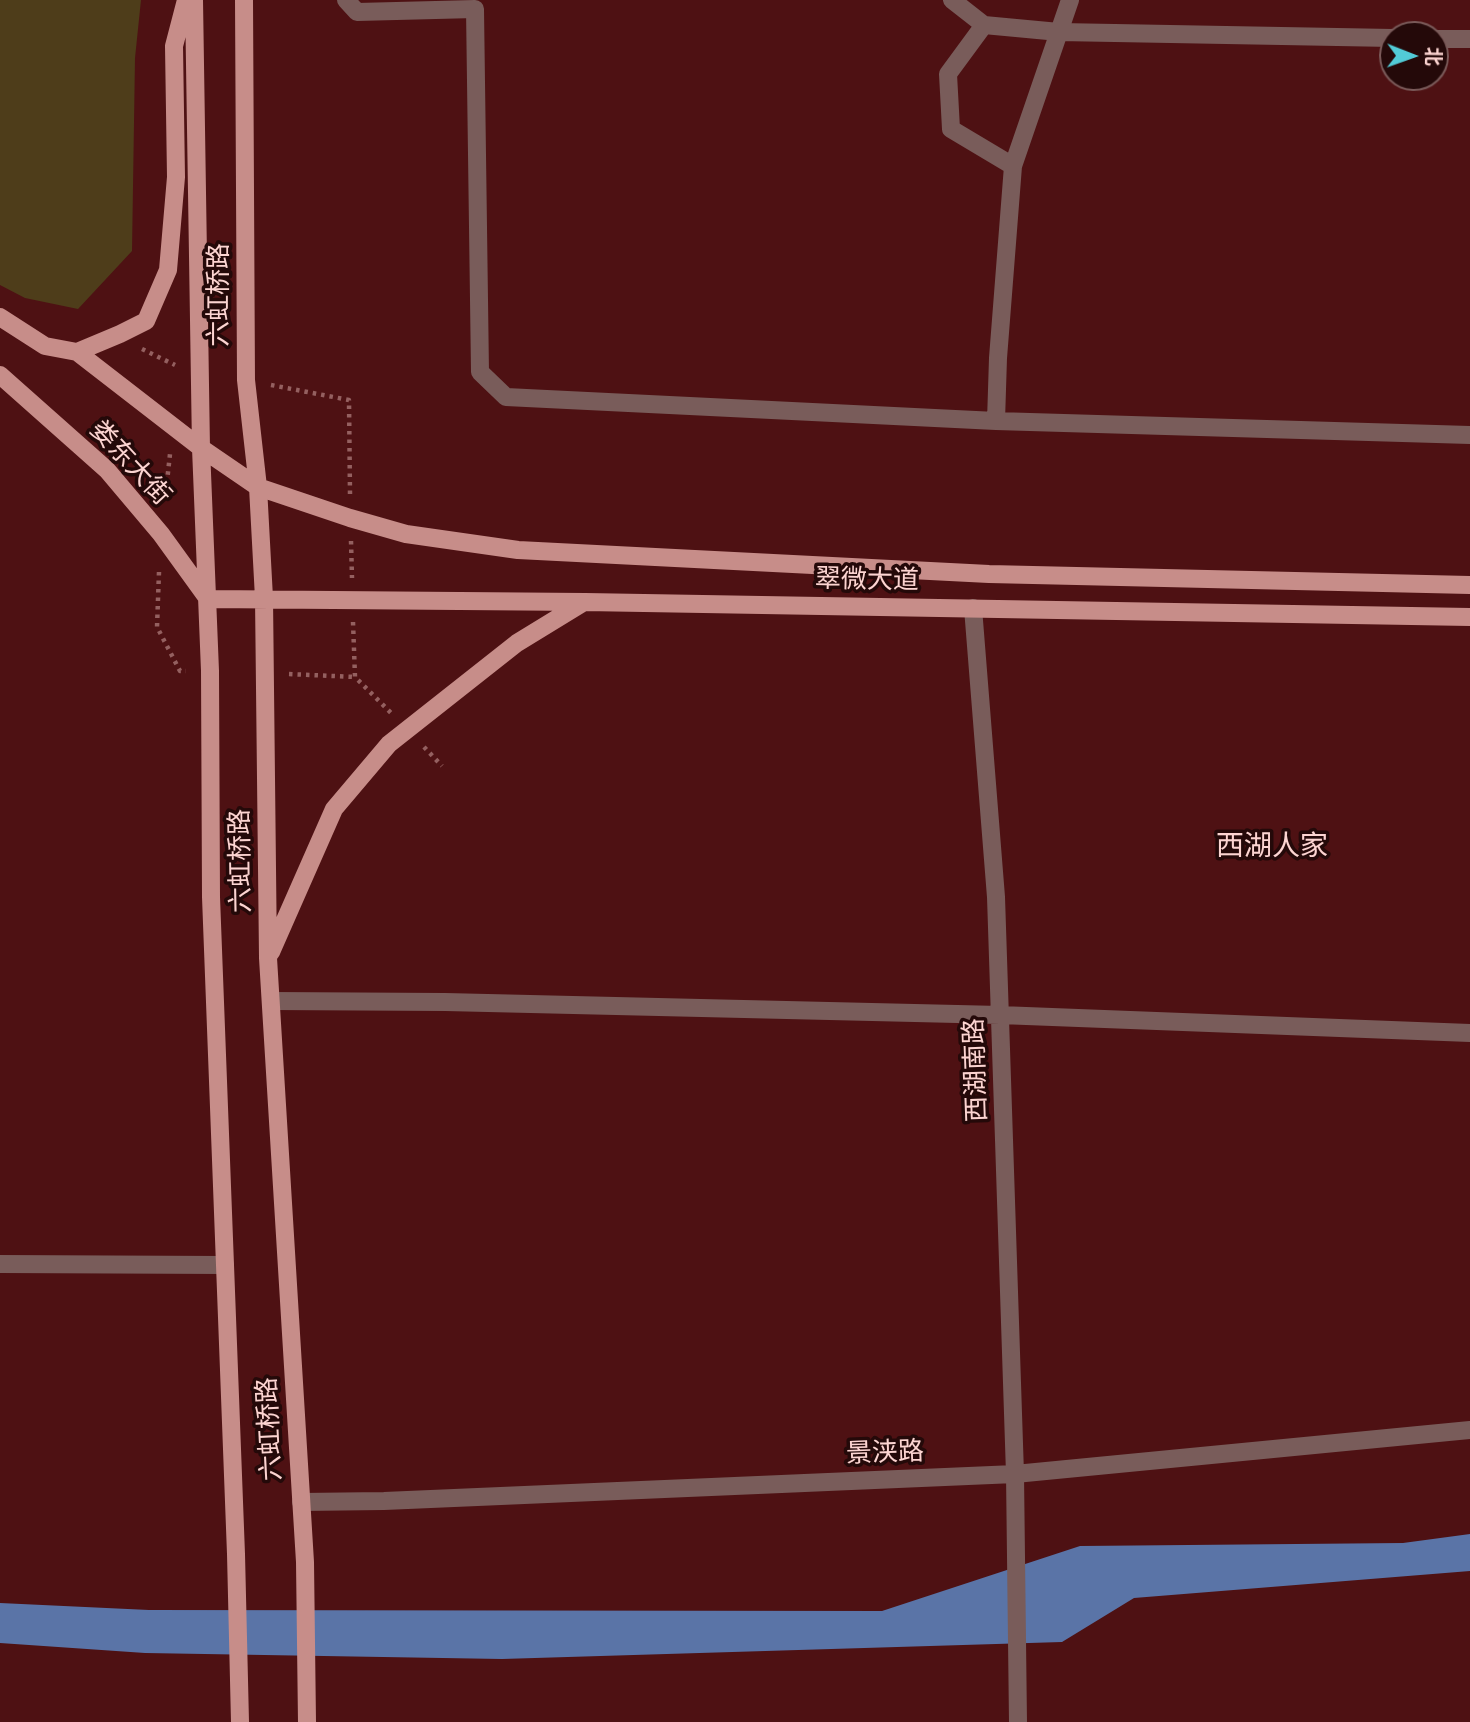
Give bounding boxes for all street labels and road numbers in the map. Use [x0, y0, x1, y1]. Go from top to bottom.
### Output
street label: 六虹桥路 [203, 243, 235, 347]
street label: 娄东大街 [83, 414, 177, 512]
street label: 翠微大道 [815, 563, 919, 597]
street label: 六虹桥路 [224, 809, 258, 913]
street label: 西湖南路 [959, 1017, 993, 1123]
street label: 六虹桥路 [252, 1376, 288, 1482]
street label: 景浃路 [845, 1436, 925, 1470]

